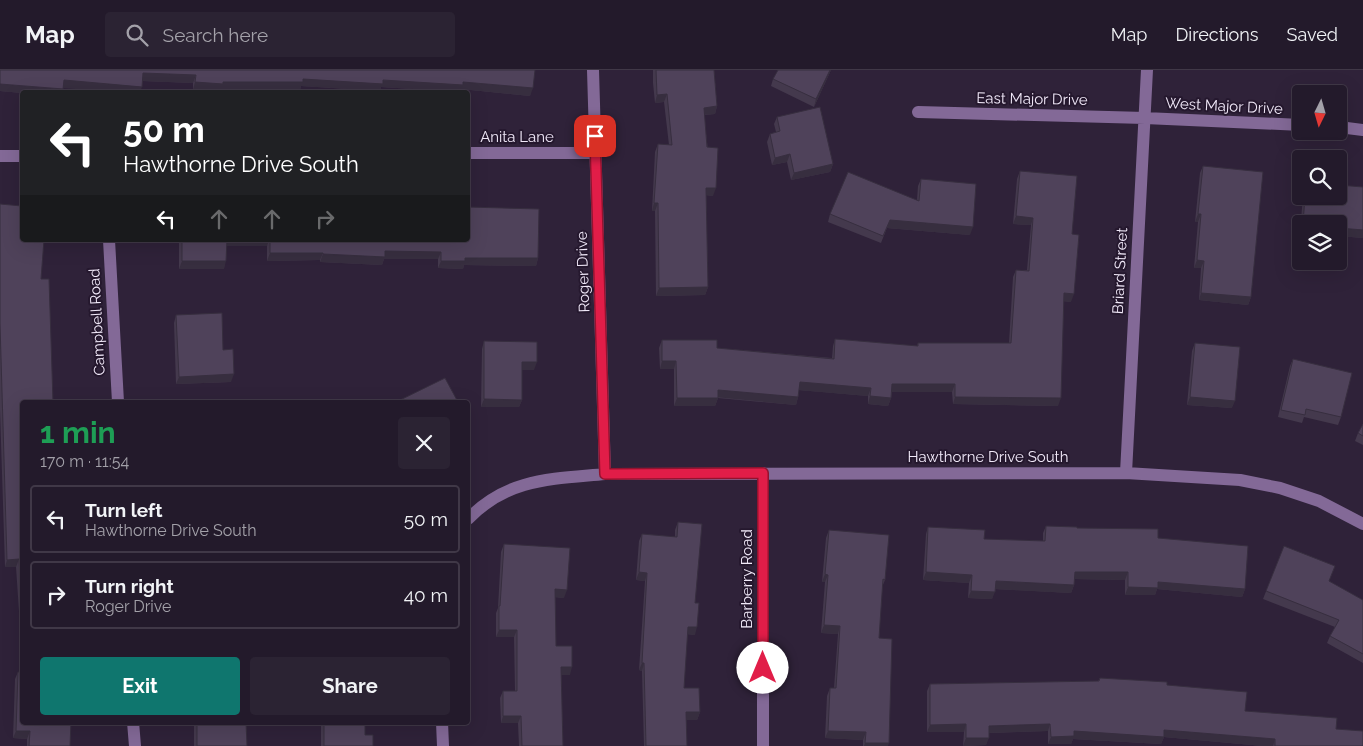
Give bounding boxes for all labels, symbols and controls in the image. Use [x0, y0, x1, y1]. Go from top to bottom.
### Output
search box [105, 12, 455, 57]
text: Map [25, 20, 75, 49]
icon: search [123, 21, 151, 49]
text: Search here [163, 24, 268, 46]
text: Map [1111, 24, 1147, 45]
text: Directions [1175, 24, 1259, 45]
text: Saved [1287, 24, 1338, 45]
north arrow [1292, 85, 1348, 140]
map controls [1292, 85, 1347, 270]
street label: East Major Drive [976, 89, 1088, 109]
street label: West Major Drive [1165, 94, 1283, 118]
text: 50 m [123, 109, 205, 150]
icon: left [40, 110, 105, 175]
pin [574, 115, 616, 157]
icon: arrive [581, 122, 609, 150]
street label: Anita Lane [480, 128, 554, 146]
button: search [1292, 150, 1347, 205]
text: Hawthorne Drive South [123, 151, 359, 177]
icon: left [152, 205, 180, 233]
icon: ahead [205, 205, 233, 233]
icon: ahead [258, 205, 286, 233]
icon: right [311, 205, 339, 233]
button: layers [1292, 215, 1347, 270]
street label: Briard Street [1109, 227, 1131, 315]
street label: Roger Drive [573, 231, 593, 313]
street label: Campbell Road [85, 268, 109, 376]
text: 1 min [40, 415, 116, 450]
button: close [398, 417, 450, 469]
street label: Hawthorne Drive South [908, 448, 1068, 466]
text: 170 m · 11:54 [40, 452, 129, 471]
text: Turn left [85, 499, 162, 521]
icon: left [42, 505, 70, 533]
text: 50 m [404, 508, 448, 530]
text: Hawthorne Drive South [85, 521, 257, 540]
street label: Barberry Road [738, 529, 756, 629]
text: Turn right [85, 575, 174, 597]
icon: right [42, 581, 70, 609]
text: 40 m [404, 584, 448, 606]
text: Roger Drive [85, 597, 172, 616]
position arrow [736, 641, 788, 693]
button: Exit [40, 657, 240, 715]
button: Share [250, 657, 450, 715]

